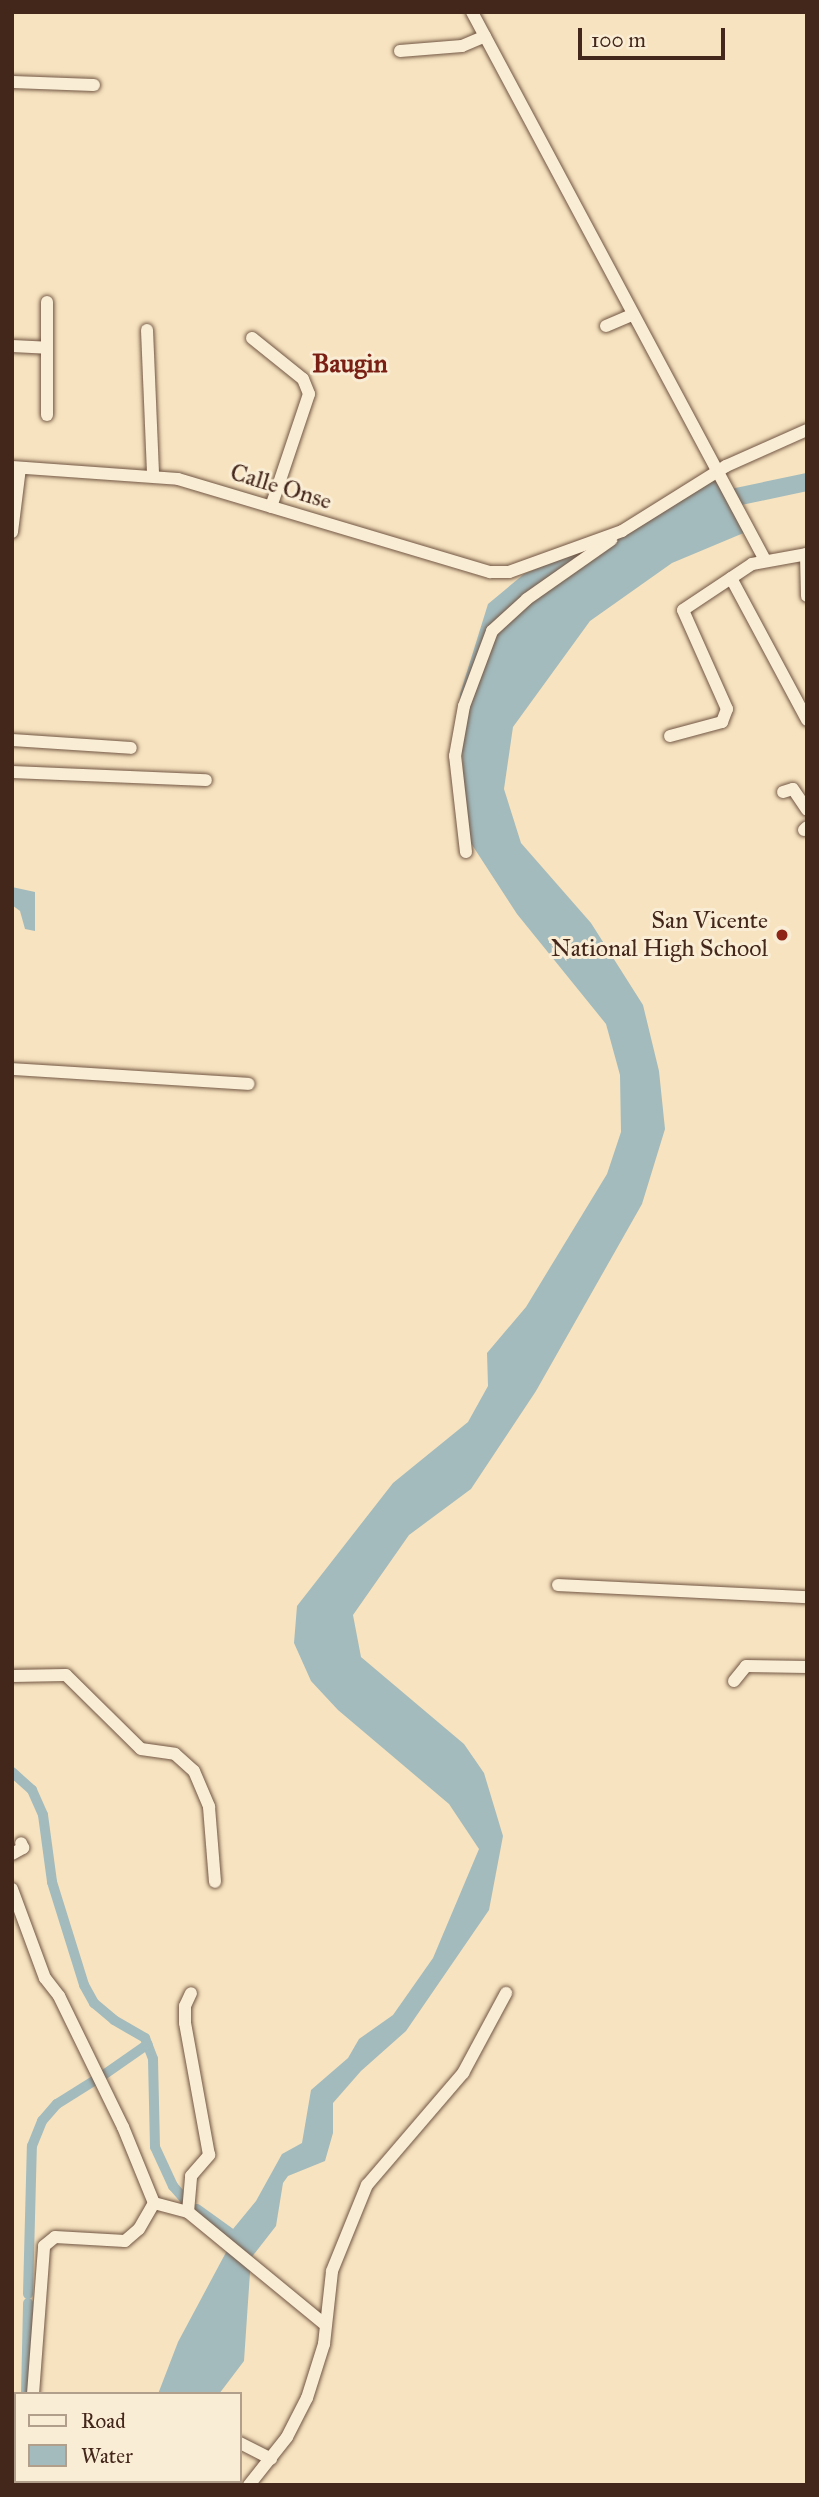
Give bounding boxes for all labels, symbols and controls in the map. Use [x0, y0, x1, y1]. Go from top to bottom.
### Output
scale bar [581, 14, 728, 58]
text: 100 m [591, 27, 646, 53]
district label: Baugin [312, 348, 388, 380]
street label: Calle Onse [227, 458, 335, 516]
place label: San Vicente National High School [551, 907, 768, 963]
marker: San Vicente National High School [774, 927, 790, 943]
legend [14, 2392, 242, 2483]
text: Road [81, 2408, 126, 2434]
text: Water [81, 2443, 133, 2469]

